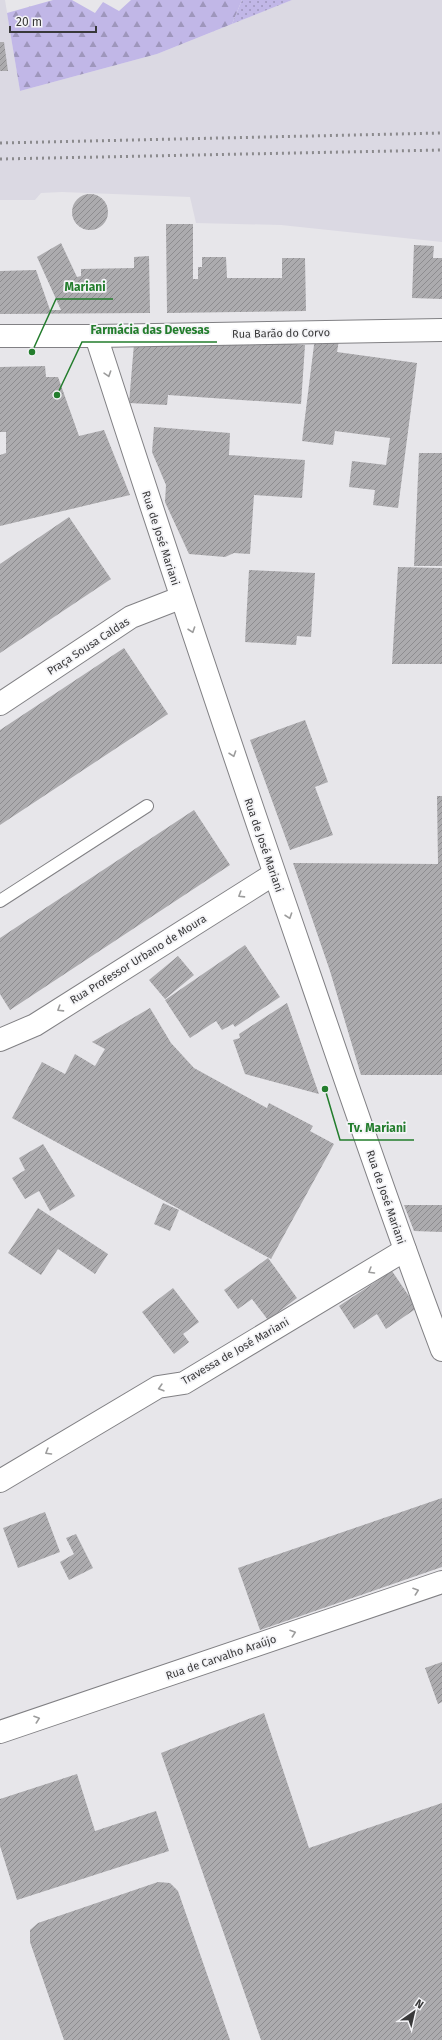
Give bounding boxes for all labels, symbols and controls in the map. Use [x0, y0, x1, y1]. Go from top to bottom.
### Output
scale bar [10, 8, 96, 34]
text: 20 m [16, 15, 42, 29]
callout: Mariani [56, 275, 113, 299]
text: Mariani [64, 280, 106, 294]
callout: Farmácia das Devesas [82, 318, 217, 342]
text: Farmácia das Devesas [90, 323, 210, 337]
street label: Rua Barão do Corvo [232, 326, 330, 341]
one-way arrow [103, 370, 112, 377]
street label: Rua de José Mariani [139, 489, 182, 587]
street label: Praça Sousa Caldas [45, 615, 132, 678]
one-way arrow [187, 627, 195, 634]
one-way arrow [229, 750, 237, 757]
street label: Rua de José Mariani [241, 796, 286, 894]
one-way arrow [238, 890, 245, 898]
street label: Rua Professor Urbano de Moura [68, 912, 209, 1007]
one-way arrow [284, 913, 293, 920]
one-way arrow [57, 1004, 64, 1011]
callout: Tv. Mariani [340, 1116, 414, 1140]
text: Tv. Mariani [348, 1121, 406, 1135]
street label: Rua de José Mariani [363, 1148, 408, 1246]
one-way arrow [368, 1266, 375, 1273]
street label: Travessa de José Mariani [179, 1315, 291, 1388]
one-way arrow [158, 1383, 165, 1392]
one-way arrow [45, 1448, 53, 1455]
one-way arrow [412, 1588, 419, 1596]
one-way arrow [289, 1629, 296, 1638]
street label: Rua de Carvalho Araújo [164, 1632, 278, 1682]
one-way arrow [33, 1716, 40, 1724]
north arrow [394, 1992, 434, 2032]
text: N [413, 1997, 426, 2012]

